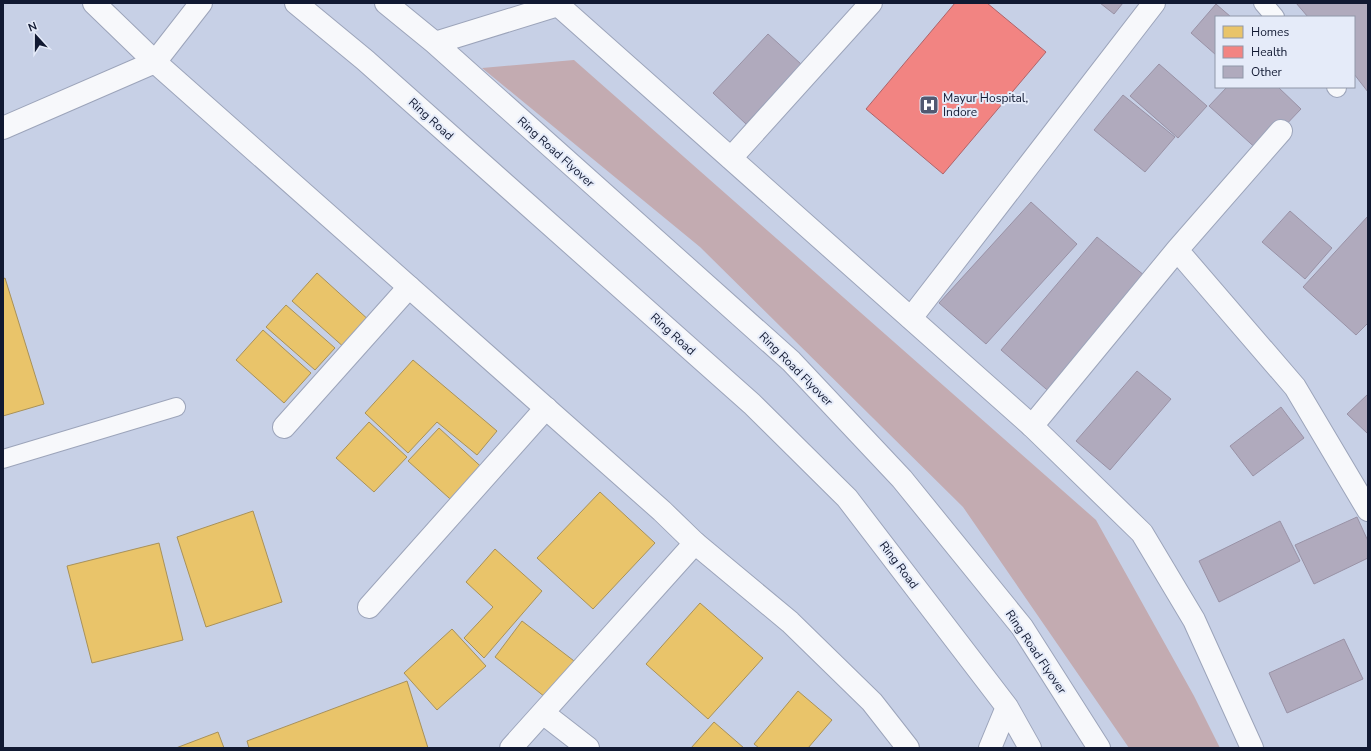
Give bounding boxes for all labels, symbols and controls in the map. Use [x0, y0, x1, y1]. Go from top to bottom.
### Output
north arrow [16, 16, 56, 56]
legend [1215, 16, 1355, 88]
text: N [26, 19, 39, 36]
text: Homes [1251, 24, 1289, 40]
text: Health [1251, 44, 1287, 60]
text: Other [1251, 64, 1283, 80]
place label: Mayur Hospital, Indore [943, 90, 1028, 120]
street label: Ring Road [405, 94, 457, 144]
hospital icon: Mayur Hospital, Indore [918, 94, 940, 116]
street label: Ring Road Flyover [514, 113, 598, 191]
street label: Ring Road [647, 309, 699, 359]
street label: Ring Road Flyover [756, 329, 837, 410]
street label: Ring Road [876, 538, 922, 592]
street label: Ring Road Flyover [1002, 607, 1070, 698]

